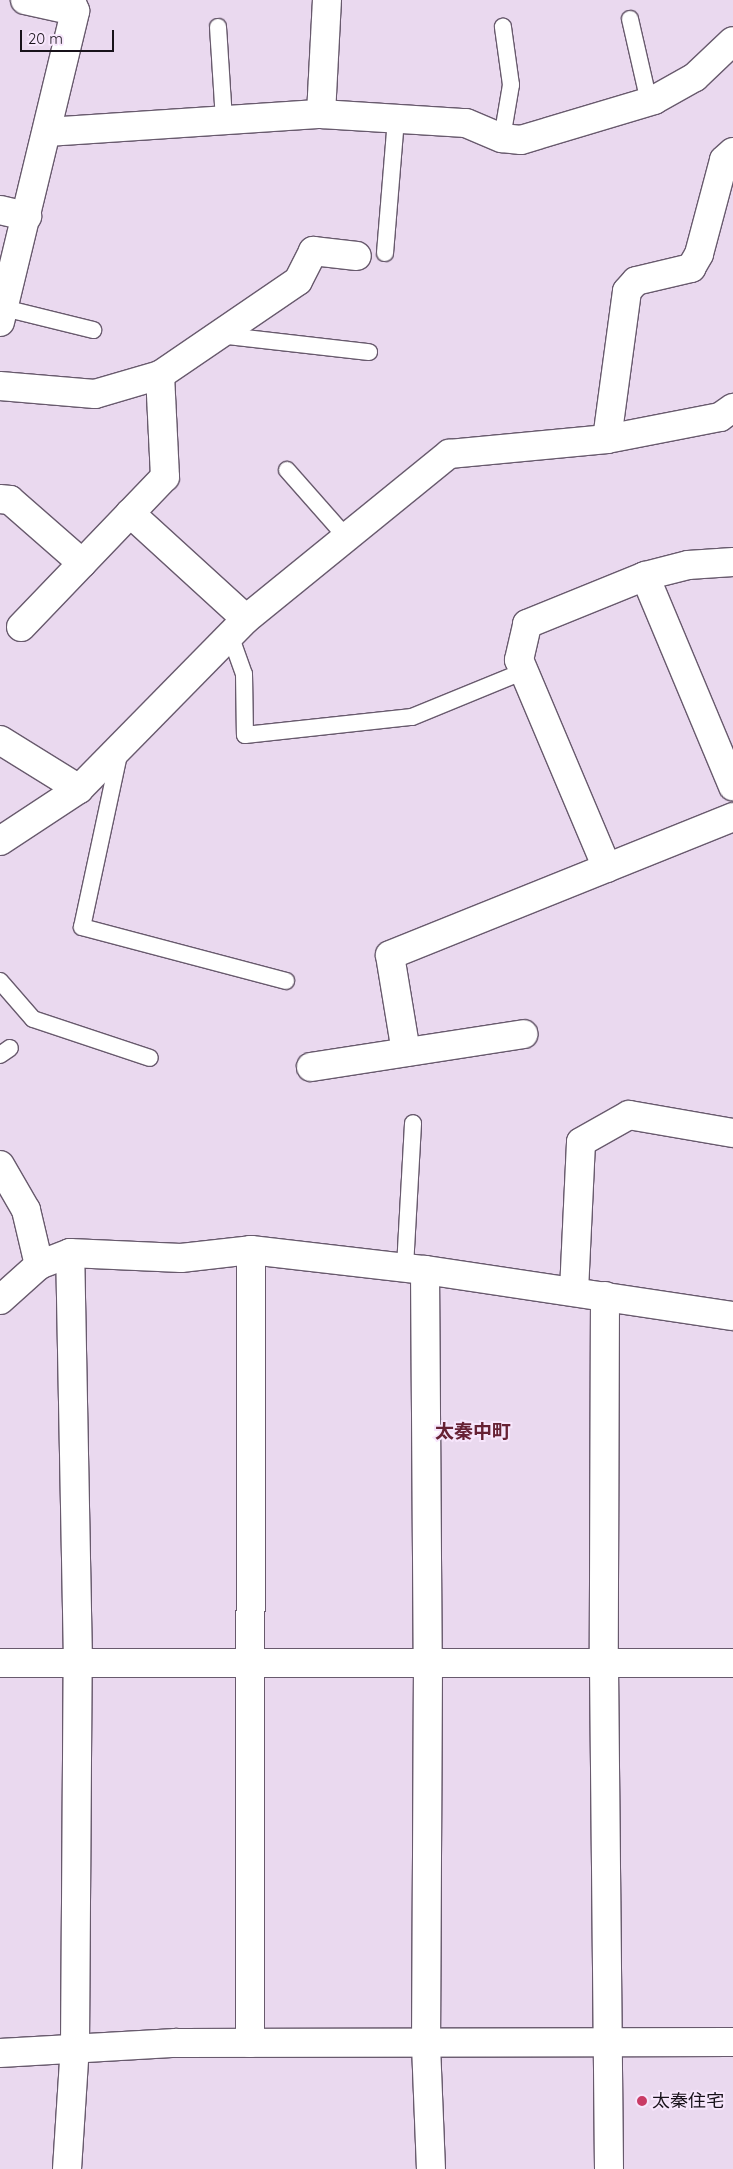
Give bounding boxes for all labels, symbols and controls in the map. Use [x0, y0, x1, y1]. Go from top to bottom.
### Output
scale bar [22, 20, 116, 52]
text: 20 m [28, 29, 63, 48]
district label: 太秦中町 [435, 1421, 511, 1443]
place label: 太秦住宅 [652, 2090, 724, 2112]
marker: 太秦住宅 [636, 2095, 648, 2107]

